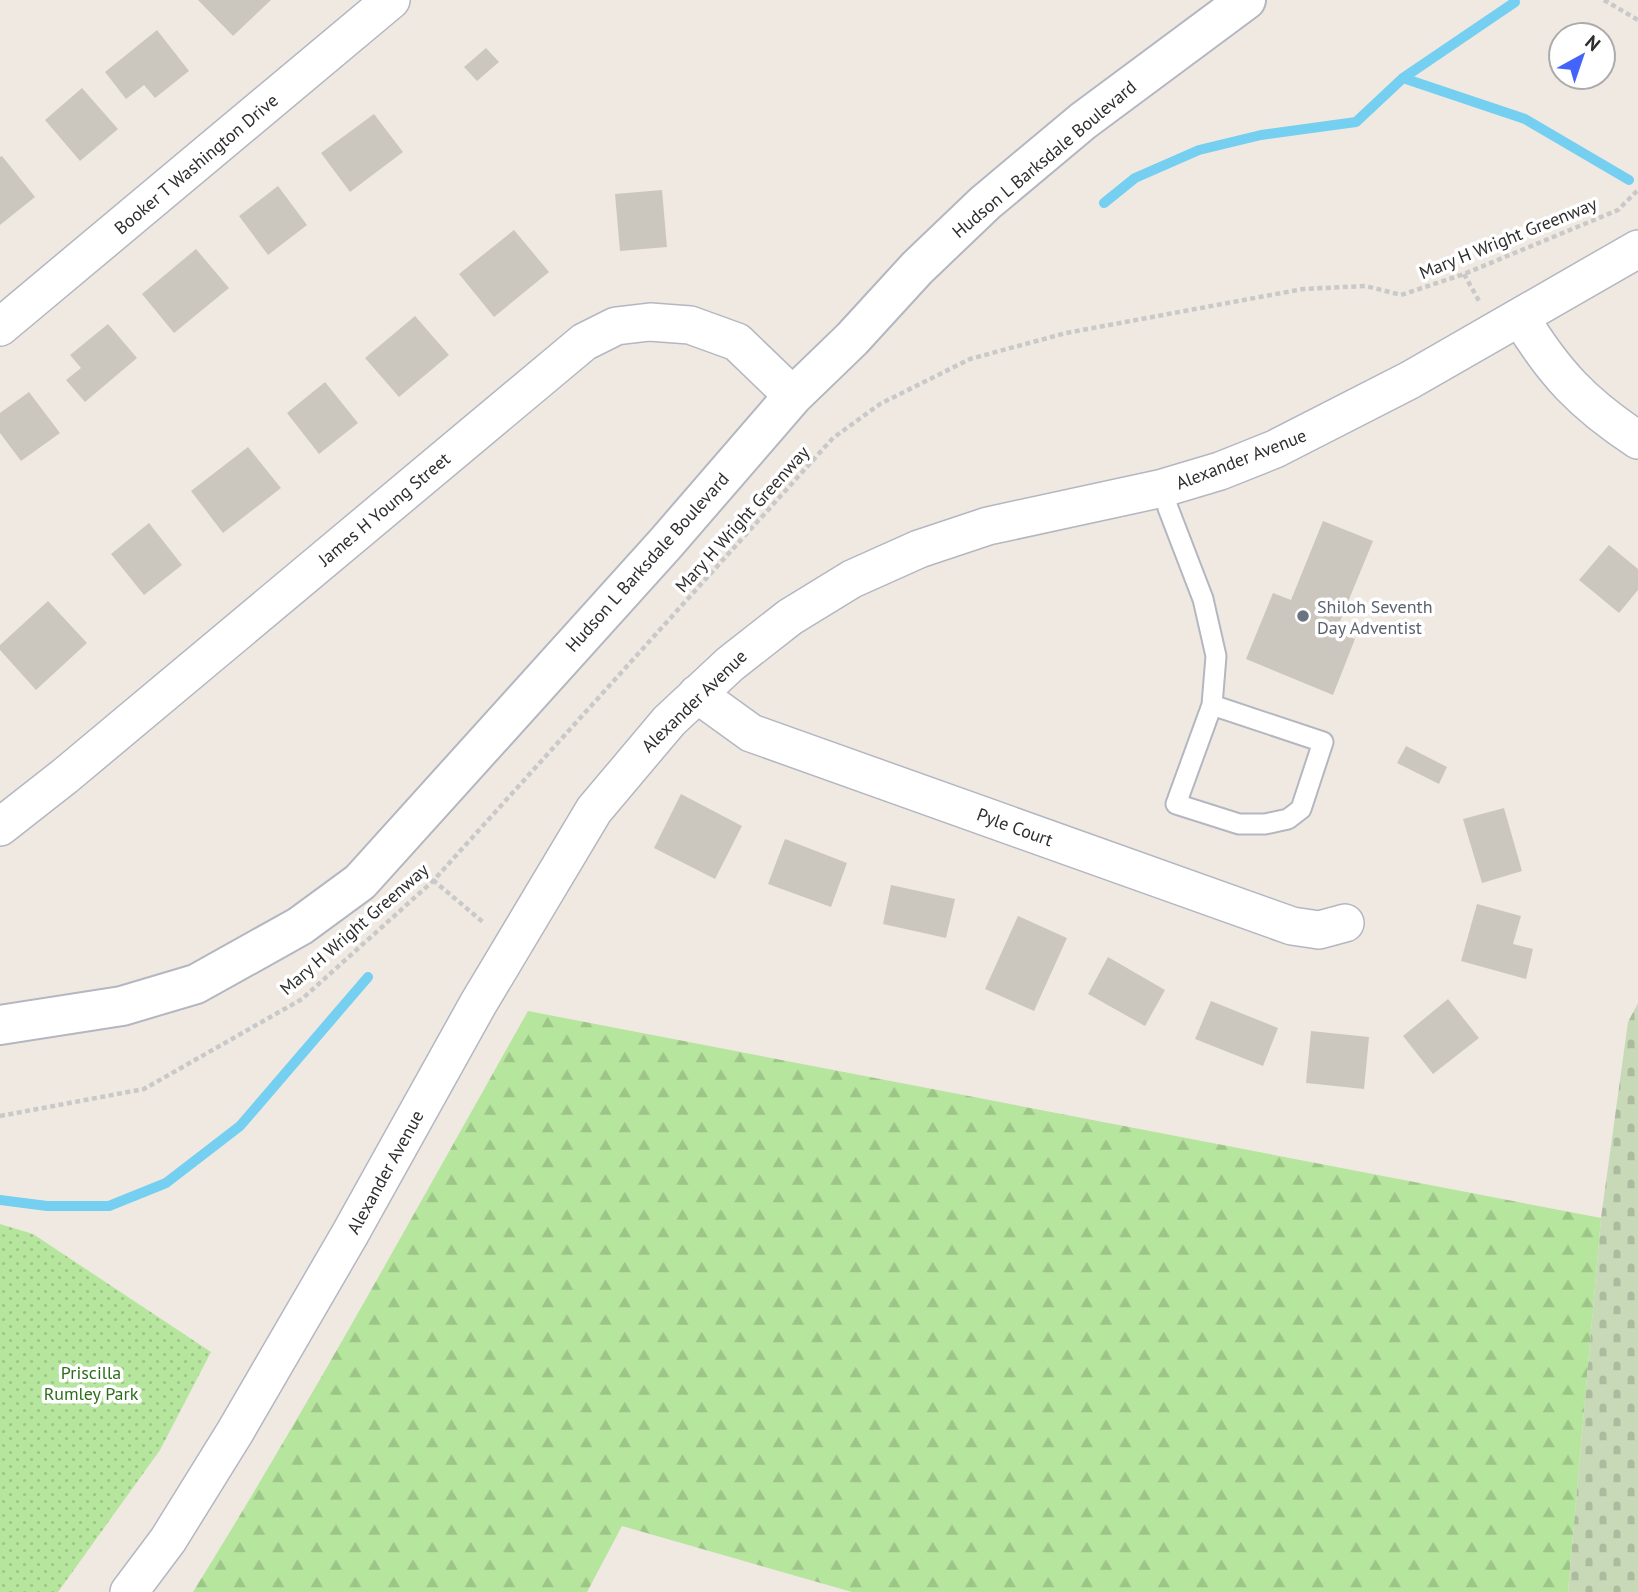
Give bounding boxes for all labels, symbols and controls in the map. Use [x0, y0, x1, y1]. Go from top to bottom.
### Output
north arrow [1547, 21, 1617, 91]
text: N [1580, 30, 1605, 56]
street label: Hudson L Barksdale Boulevard [947, 75, 1141, 243]
street label: Booker T Washington Drive [109, 89, 283, 239]
street label: Mary H Wright Greenway [1416, 192, 1601, 284]
street label: Alexander Avenue [1172, 424, 1310, 494]
street label: Mary H Wright Greenway [670, 440, 814, 597]
street label: James H Young Street [313, 447, 455, 571]
street label: Hudson L Barksdale Boulevard [560, 468, 734, 656]
place label: Shiloh Seventh Day Adventist [1317, 595, 1433, 639]
marker: Shiloh Seventh Day Adventist [1295, 608, 1311, 624]
street label: Alexander Avenue [636, 645, 752, 757]
street label: Pyle Court [974, 803, 1056, 851]
street label: Mary H Wright Greenway [275, 858, 434, 1000]
street label: Alexander Avenue [342, 1106, 428, 1238]
park label: Priscilla Rumley Park [44, 1361, 139, 1405]

